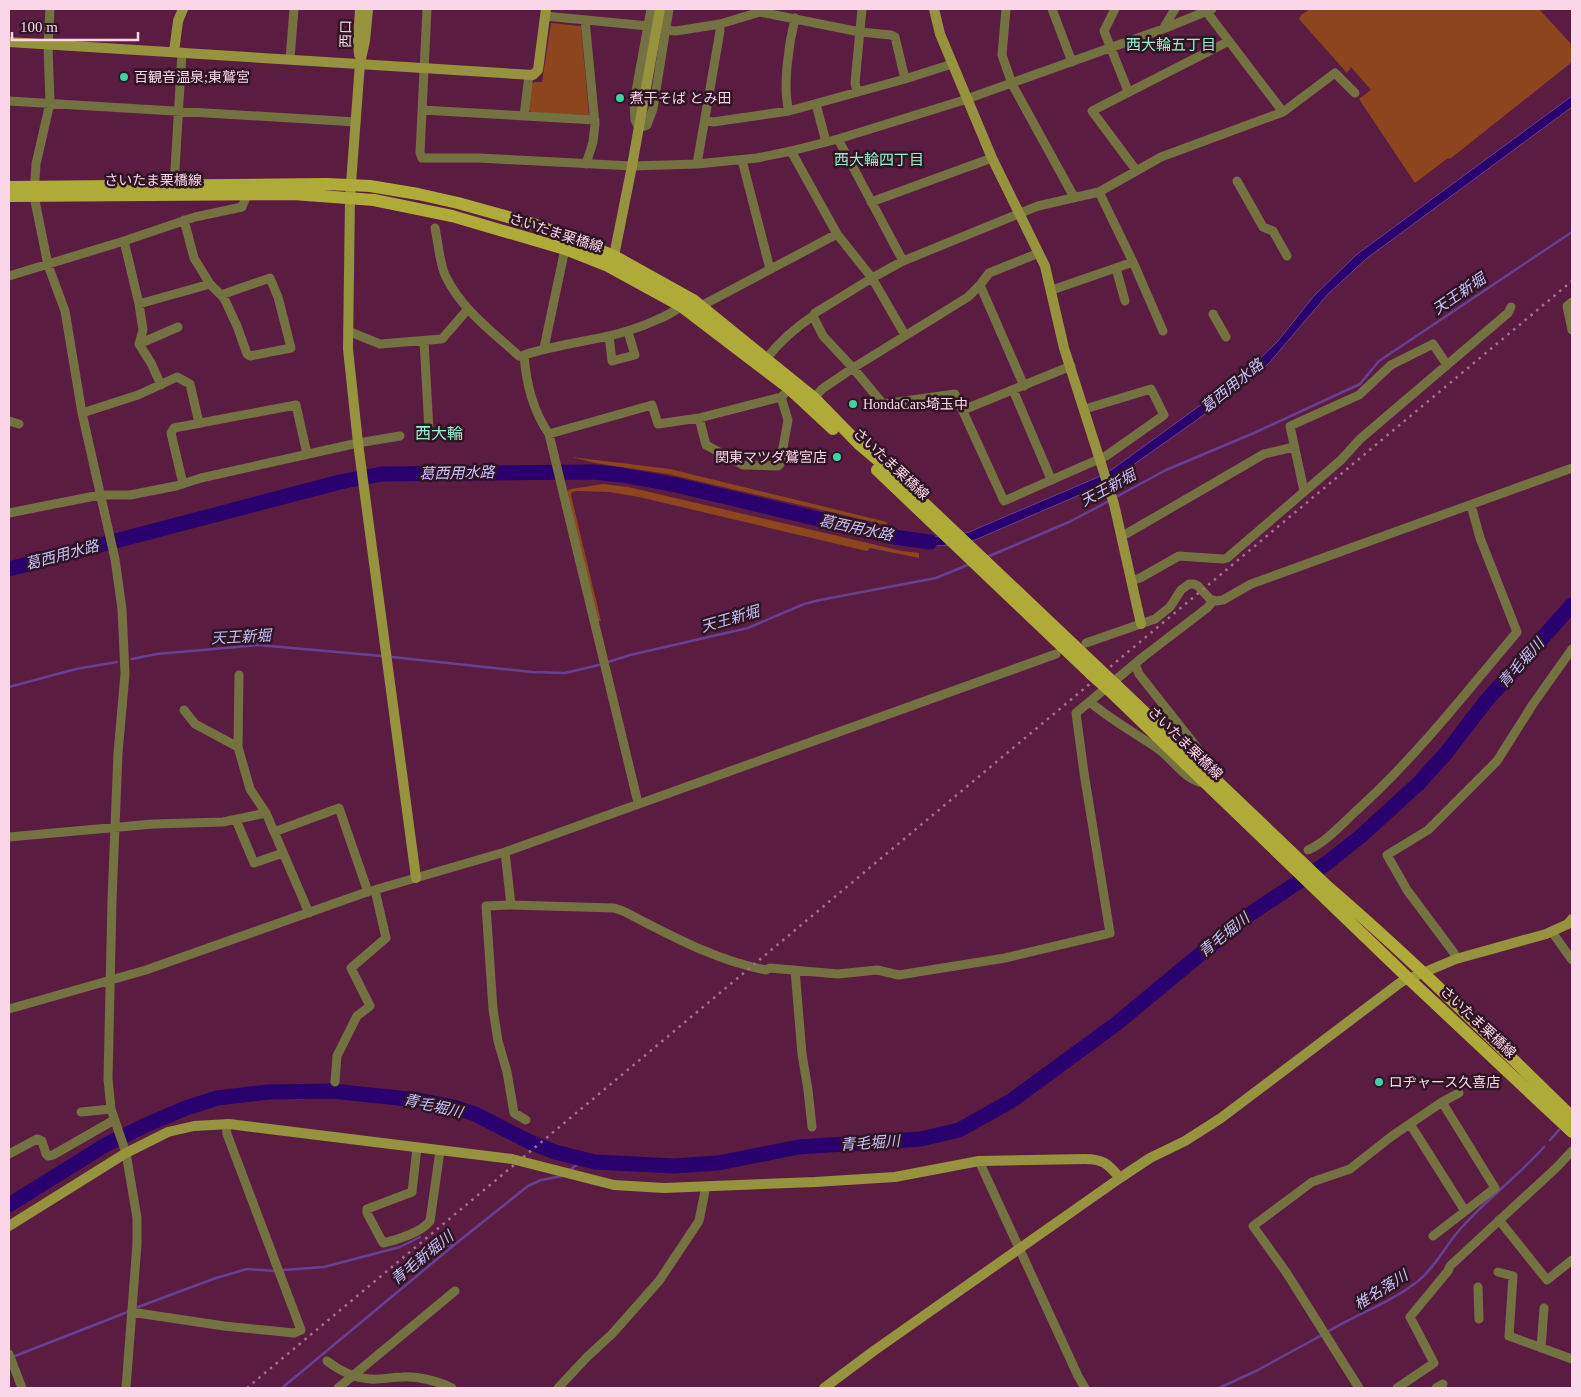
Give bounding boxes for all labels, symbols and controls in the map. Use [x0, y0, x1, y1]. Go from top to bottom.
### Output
scale bar [12, 10, 139, 42]
text: 100 m [20, 19, 58, 35]
street label: 西口 [338, 20, 354, 48]
district label: 西大輪五丁目 [1126, 36, 1216, 53]
place label: 百観音温泉;東鷲宮 [134, 69, 250, 85]
marker: 百観音温泉;東鷲宮 [118, 71, 130, 83]
place label: 煮干そば とみ田 [629, 91, 732, 106]
marker: 煮干そば とみ田 [614, 92, 626, 104]
district label: 西大輪四丁目 [834, 151, 924, 168]
street label: さいたま栗橋線 [104, 173, 202, 188]
street label: さいたま栗橋線 [507, 211, 605, 255]
water label: 天王新堀 [1430, 269, 1490, 317]
water label: 葛西用水路 [1198, 355, 1268, 416]
place label: HondaCars埼玉中 [863, 397, 968, 412]
marker: HondaCars埼玉中 [847, 398, 859, 410]
district label: 西大輪 [415, 425, 463, 442]
street label: さいたま栗橋線 [850, 425, 932, 503]
place label: 関東マツダ鷲宮店 [715, 449, 827, 465]
marker: 関東マツダ鷲宮店 [831, 451, 843, 463]
water label: 葛西用水路 [419, 464, 497, 482]
water label: 天王新堀 [1078, 466, 1140, 509]
water label: 葛西用水路 [818, 512, 896, 544]
water label: 葛西用水路 [24, 537, 102, 572]
water label: 天王新堀 [699, 602, 763, 635]
water label: 天王新堀 [211, 627, 273, 647]
water label: 青毛堀川 [1495, 634, 1548, 691]
street label: さいたま栗橋線 [1145, 704, 1225, 782]
water label: 青毛堀川 [1196, 909, 1254, 960]
street label: さいたま栗橋線 [1437, 983, 1519, 1061]
place label: ロヂャース久喜店 [1389, 1075, 1500, 1090]
marker: ロヂャース久喜店 [1373, 1076, 1385, 1088]
water label: 青毛堀川 [402, 1091, 466, 1121]
water label: 青毛堀川 [840, 1133, 902, 1153]
water label: 青毛新堀川 [388, 1227, 458, 1288]
water label: 椎名落川 [1351, 1266, 1412, 1313]

